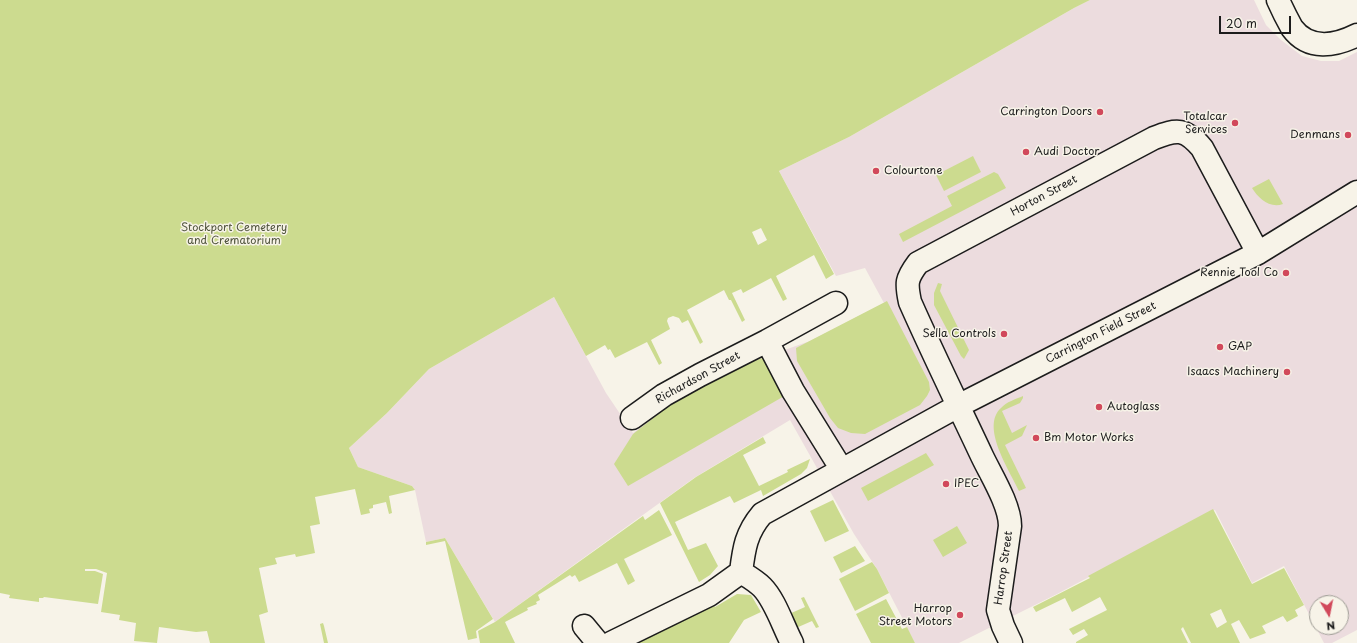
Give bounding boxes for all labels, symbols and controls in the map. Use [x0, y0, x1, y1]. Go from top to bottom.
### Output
scale bar [1221, 8, 1293, 34]
text: 20 m [1226, 14, 1257, 32]
place label: Carrington Doors [1000, 105, 1092, 119]
marker: Carrington Doors [1095, 107, 1105, 117]
place label: Totalcar Services [1183, 110, 1227, 136]
marker: Totalcar Services [1230, 118, 1240, 128]
place label: Denmans [1290, 128, 1340, 142]
marker: Denmans [1343, 130, 1353, 140]
place label: Audi Doctor [1034, 145, 1099, 159]
marker: Audi Doctor [1021, 147, 1031, 157]
place label: Colourtone [884, 164, 943, 178]
marker: Colourtone [871, 166, 881, 176]
street label: Horton Street [1008, 173, 1080, 219]
park label: Stockport Cemetery and Crematorium [181, 221, 287, 247]
place label: Rennie Tool Co [1200, 266, 1278, 280]
marker: Rennie Tool Co [1281, 268, 1291, 278]
street label: Carrington Field Street [1044, 299, 1158, 367]
place label: Sella Controls [922, 327, 996, 341]
marker: Sella Controls [999, 329, 1009, 339]
place label: GAP [1228, 340, 1252, 354]
marker: GAP [1215, 342, 1225, 352]
street label: Richardson Street [653, 349, 743, 407]
place label: Isaacs Machinery [1187, 365, 1279, 379]
marker: Isaacs Machinery [1282, 367, 1292, 377]
place label: Autoglass [1107, 400, 1159, 414]
marker: Autoglass [1094, 402, 1104, 412]
place label: Bm Motor Works [1044, 431, 1134, 445]
marker: Bm Motor Works [1031, 433, 1041, 443]
place label: IPEC [954, 477, 979, 491]
marker: IPEC [941, 479, 951, 489]
street label: Harrop Street [992, 530, 1016, 606]
north arrow [1309, 595, 1349, 635]
place label: Harrop Street Motors [879, 602, 952, 628]
marker: Harrop Street Motors [955, 610, 965, 620]
text: N [1325, 617, 1337, 635]

